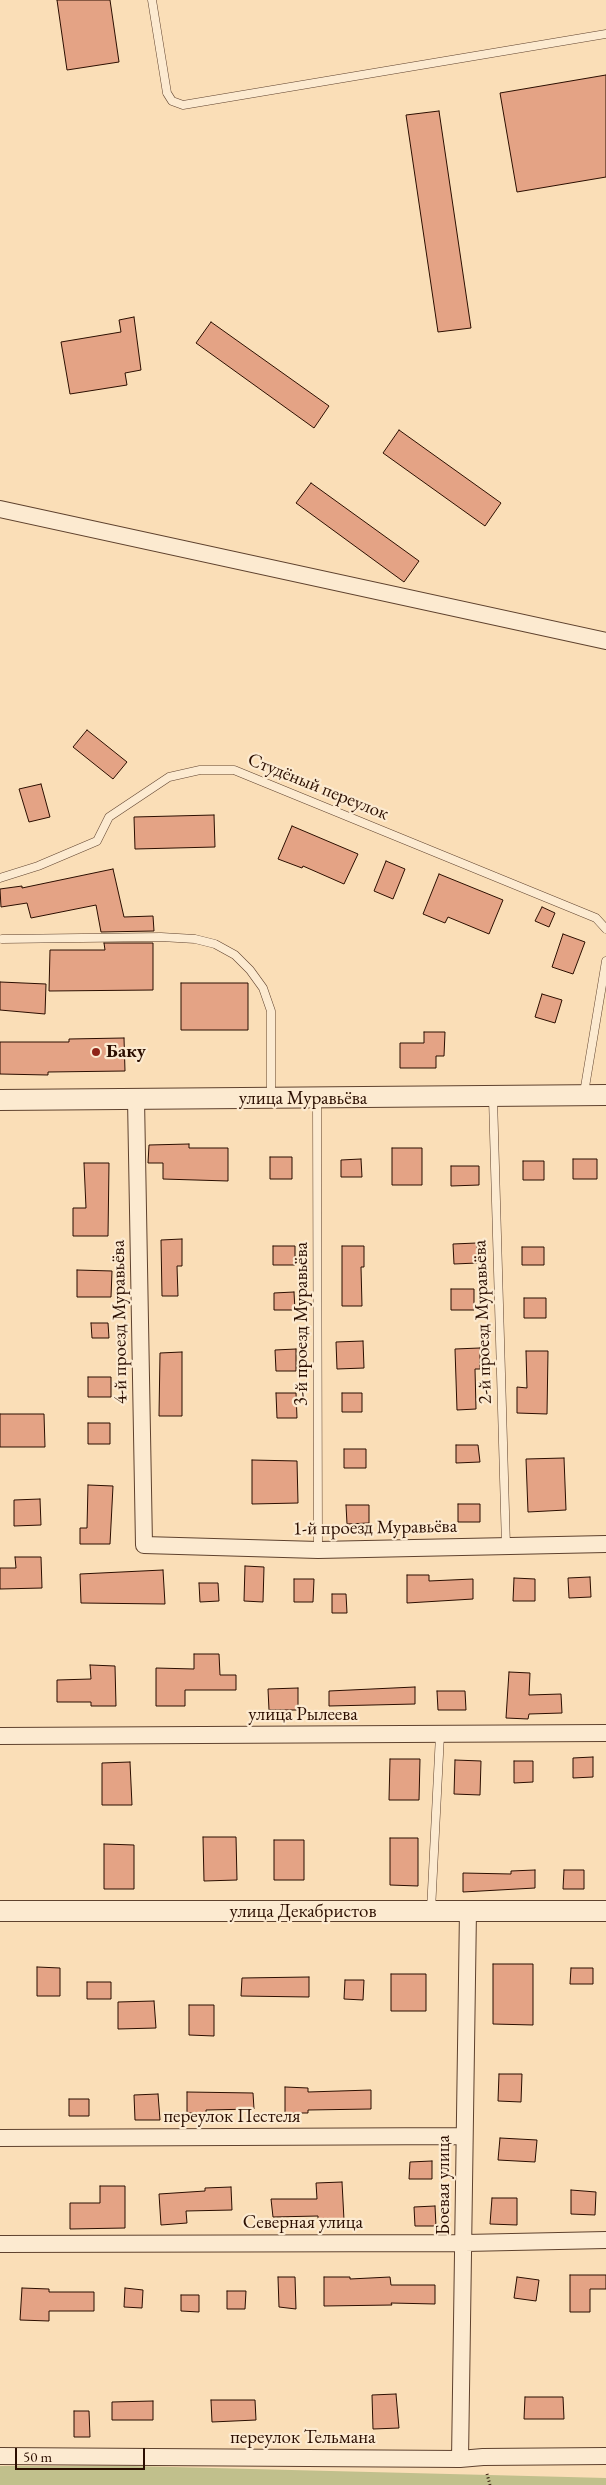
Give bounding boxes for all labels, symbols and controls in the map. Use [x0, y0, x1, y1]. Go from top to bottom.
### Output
street label: Студёный переулок [244, 748, 392, 826]
place label: Баку [106, 1041, 146, 1063]
marker: Баку [90, 1046, 102, 1058]
street label: улица Муравьёва [239, 1088, 367, 1110]
street label: 2-й проезд Муравьёва [469, 1239, 497, 1405]
street label: 4-й проезд Муравьёва [107, 1240, 133, 1404]
street label: 3-й проезд Муравьёва [291, 1242, 313, 1406]
street label: 1-й проезд Муравьёва [293, 1515, 457, 1541]
street label: улица Рылеева [248, 1704, 358, 1726]
street label: улица Декабристов [230, 1901, 376, 1923]
street label: переулок Пестеля [163, 2106, 301, 2128]
street label: Боевая улица [433, 2135, 455, 2235]
street label: Северная улица [243, 2212, 363, 2234]
street label: переулок Тельмана [230, 2427, 376, 2449]
scale bar [18, 2438, 148, 2470]
text: 50 m [23, 2447, 52, 2466]

